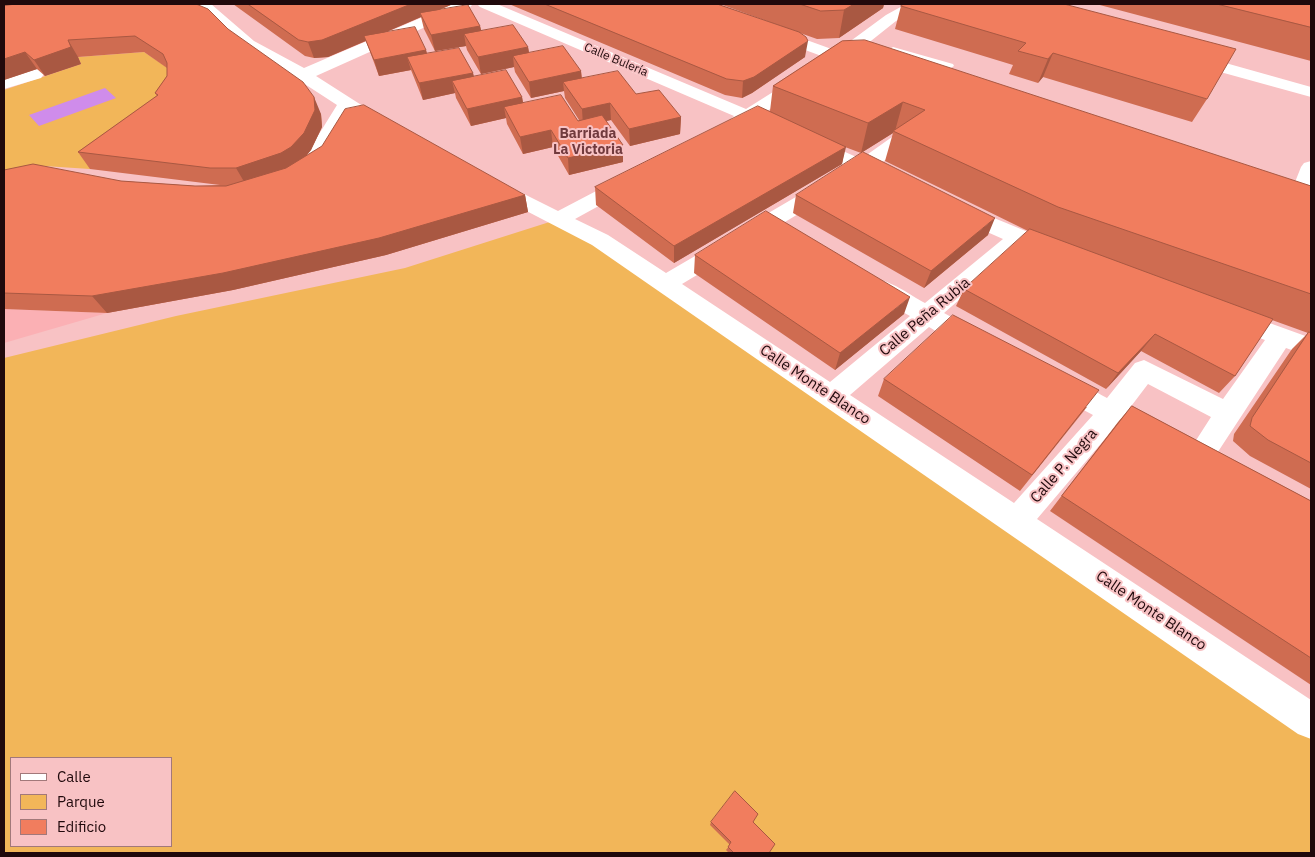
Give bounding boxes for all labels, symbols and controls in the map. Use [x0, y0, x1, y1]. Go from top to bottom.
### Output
street label: Calle Bulería [582, 40, 650, 80]
district label: Barriada La Victoria [553, 126, 623, 158]
street label: Calle Peña Rubia [876, 274, 974, 360]
street label: Calle Monte Blanco [756, 341, 874, 429]
street label: Calle P. Negra [1027, 425, 1101, 507]
street label: Calle Monte Blanco [1092, 567, 1210, 655]
legend [10, 757, 172, 847]
text: Calle [57, 767, 91, 786]
text: Parque [57, 792, 105, 811]
text: Edificio [57, 817, 106, 836]

